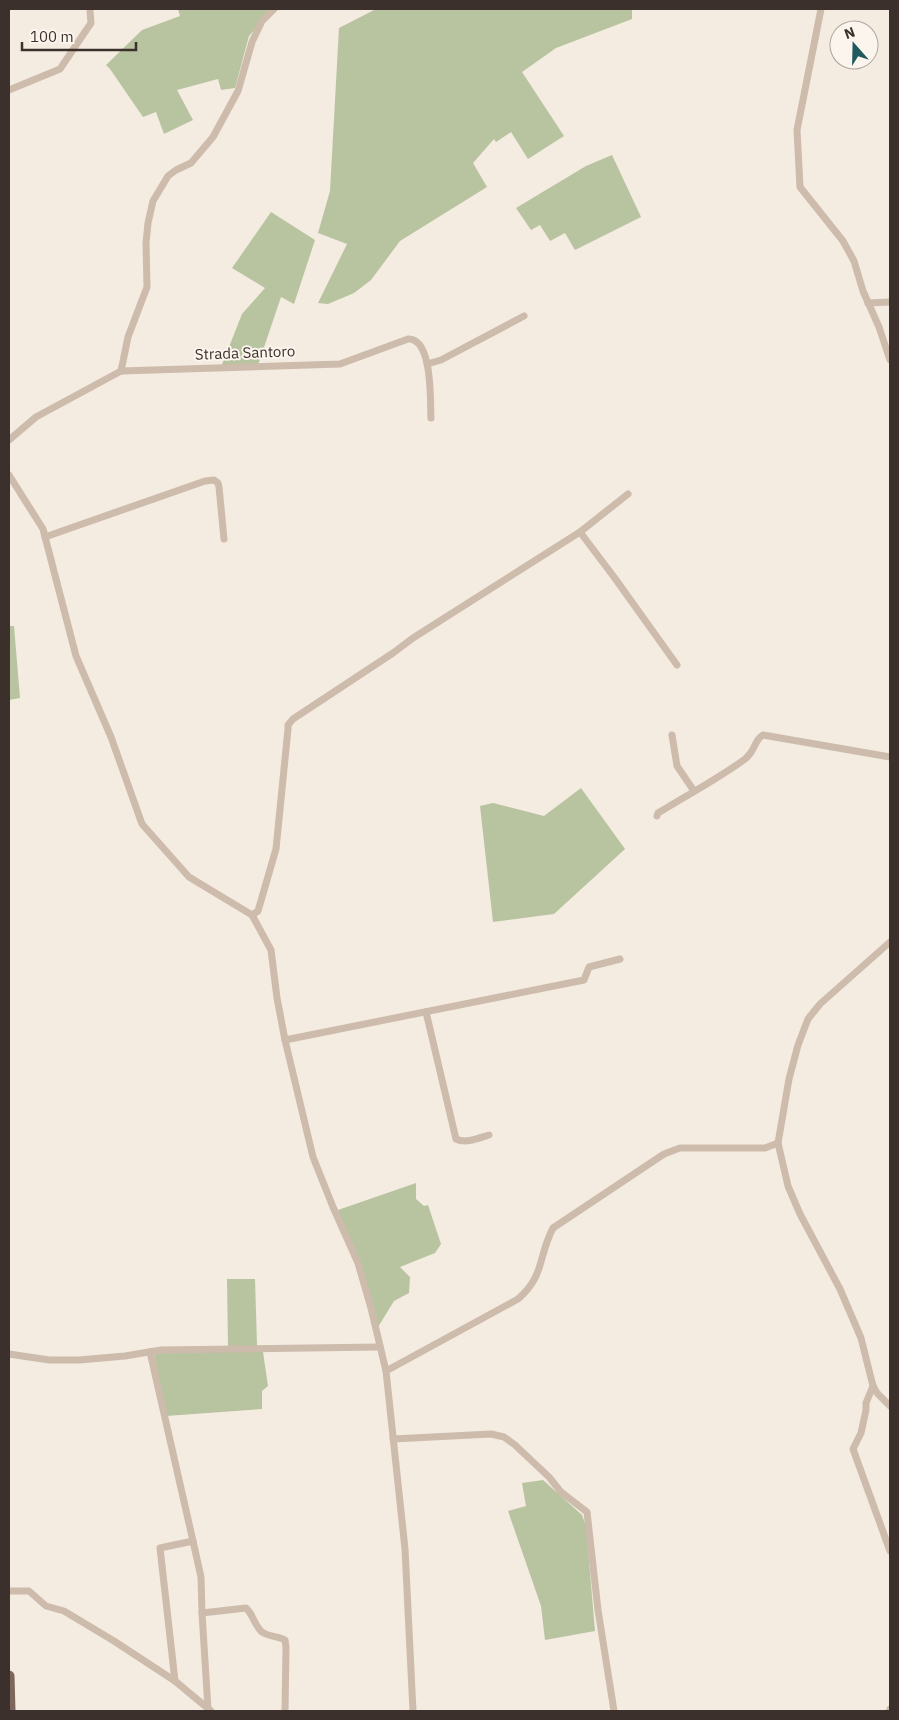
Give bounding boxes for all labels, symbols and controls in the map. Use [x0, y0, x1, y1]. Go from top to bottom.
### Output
scale bar [22, 20, 136, 52]
north arrow [829, 20, 879, 70]
text: N [842, 23, 857, 43]
text: 100 m [30, 27, 74, 46]
street label: Strada Santoro [194, 341, 295, 364]

